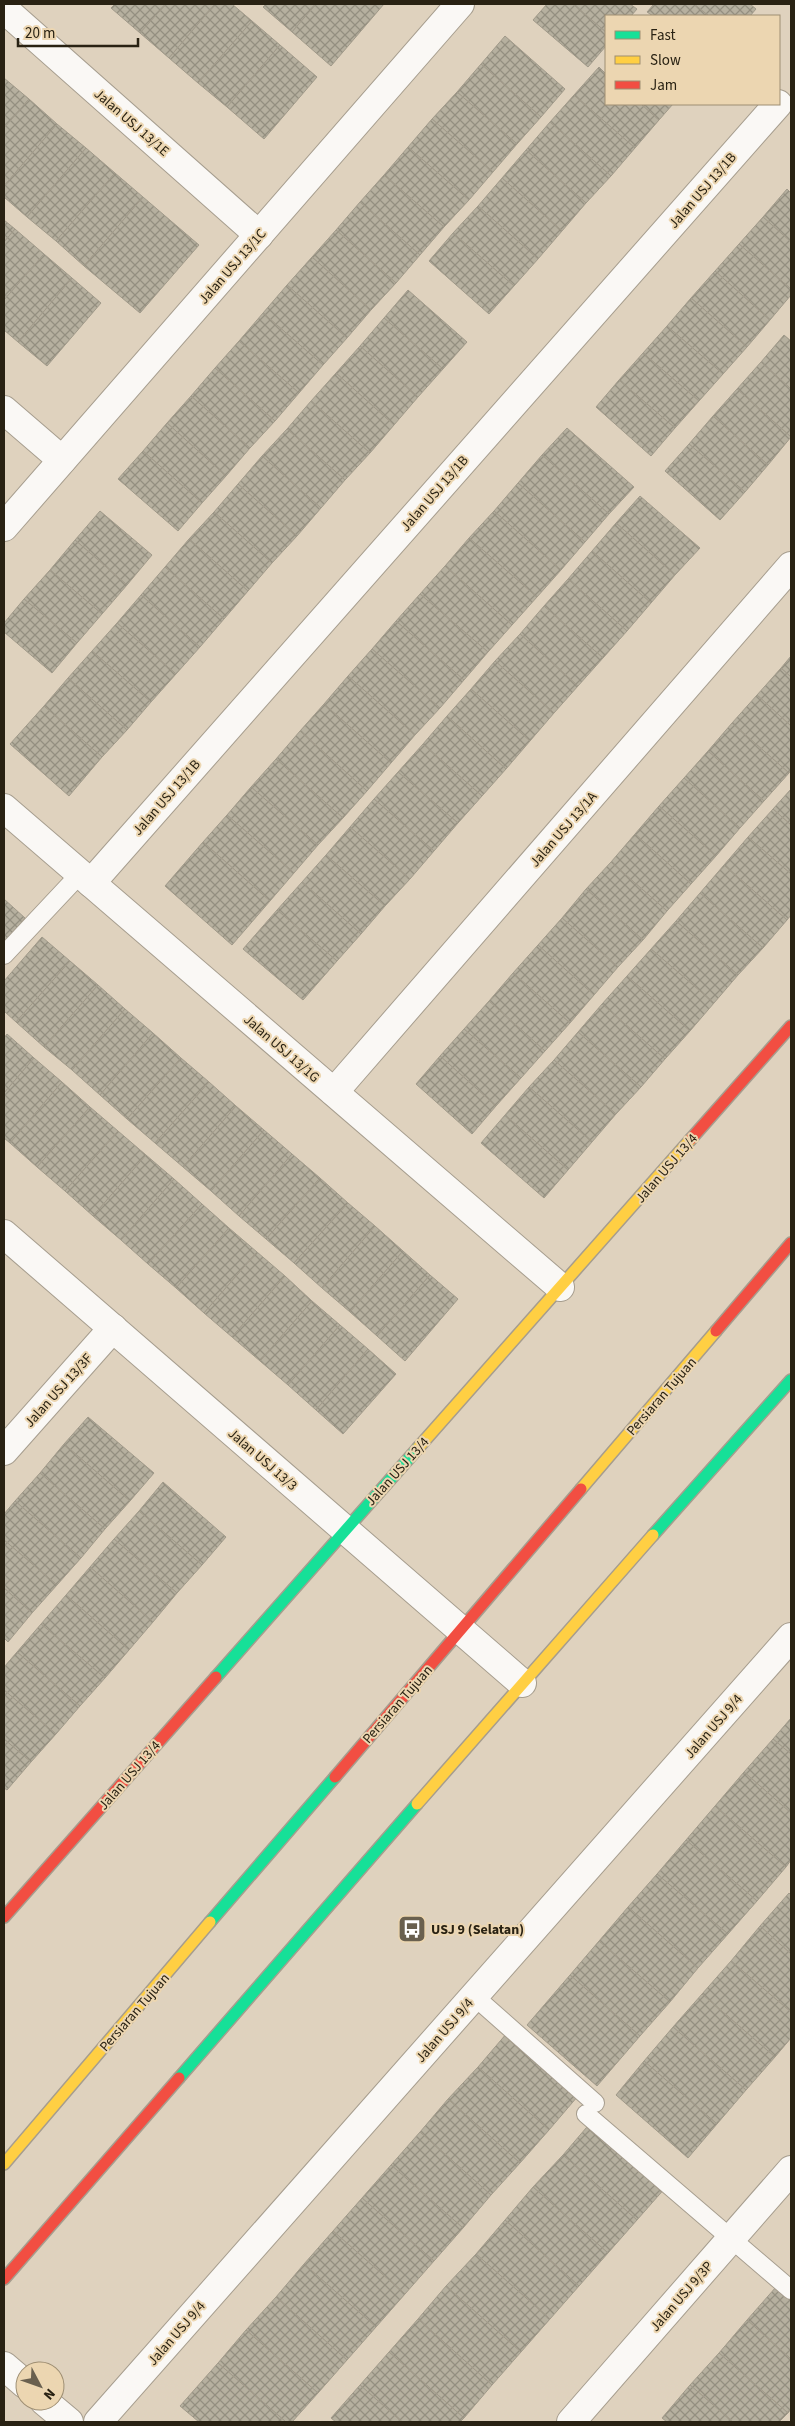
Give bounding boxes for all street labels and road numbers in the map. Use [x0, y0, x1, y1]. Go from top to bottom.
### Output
street label: Jalan USJ 13/1E [89, 84, 173, 161]
street label: Jalan USJ 13/1B [664, 148, 741, 233]
street label: Jalan USJ 13/1C [194, 225, 271, 309]
street label: Jalan USJ 13/1B [396, 451, 473, 536]
street label: Jalan USJ 13/1B [128, 755, 205, 840]
street label: Jalan USJ 13/1A [525, 787, 602, 872]
street label: Jalan USJ 13/1G [239, 1010, 324, 1087]
street label: Jalan USJ 13/4 [631, 1130, 703, 1208]
street label: Jalan USJ 13/3F [20, 1349, 97, 1432]
street label: Persiaran Tujuan [622, 1353, 701, 1440]
street label: Jalan USJ 13/3 [223, 1424, 301, 1496]
street label: Jalan USJ 13/4 [361, 1433, 434, 1510]
street label: Persiaran Tujuan [358, 1661, 437, 1748]
street label: Jalan USJ 9/4 [680, 1690, 747, 1763]
street label: Jalan USJ 13/4 [94, 1737, 166, 1815]
street label: Persiaran Tujuan [95, 1969, 174, 2056]
street label: Jalan USJ 9/4 [411, 1994, 478, 2067]
street label: Jalan USJ 9/3P [646, 2257, 718, 2336]
street label: Jalan USJ 9/4 [143, 2297, 210, 2370]

